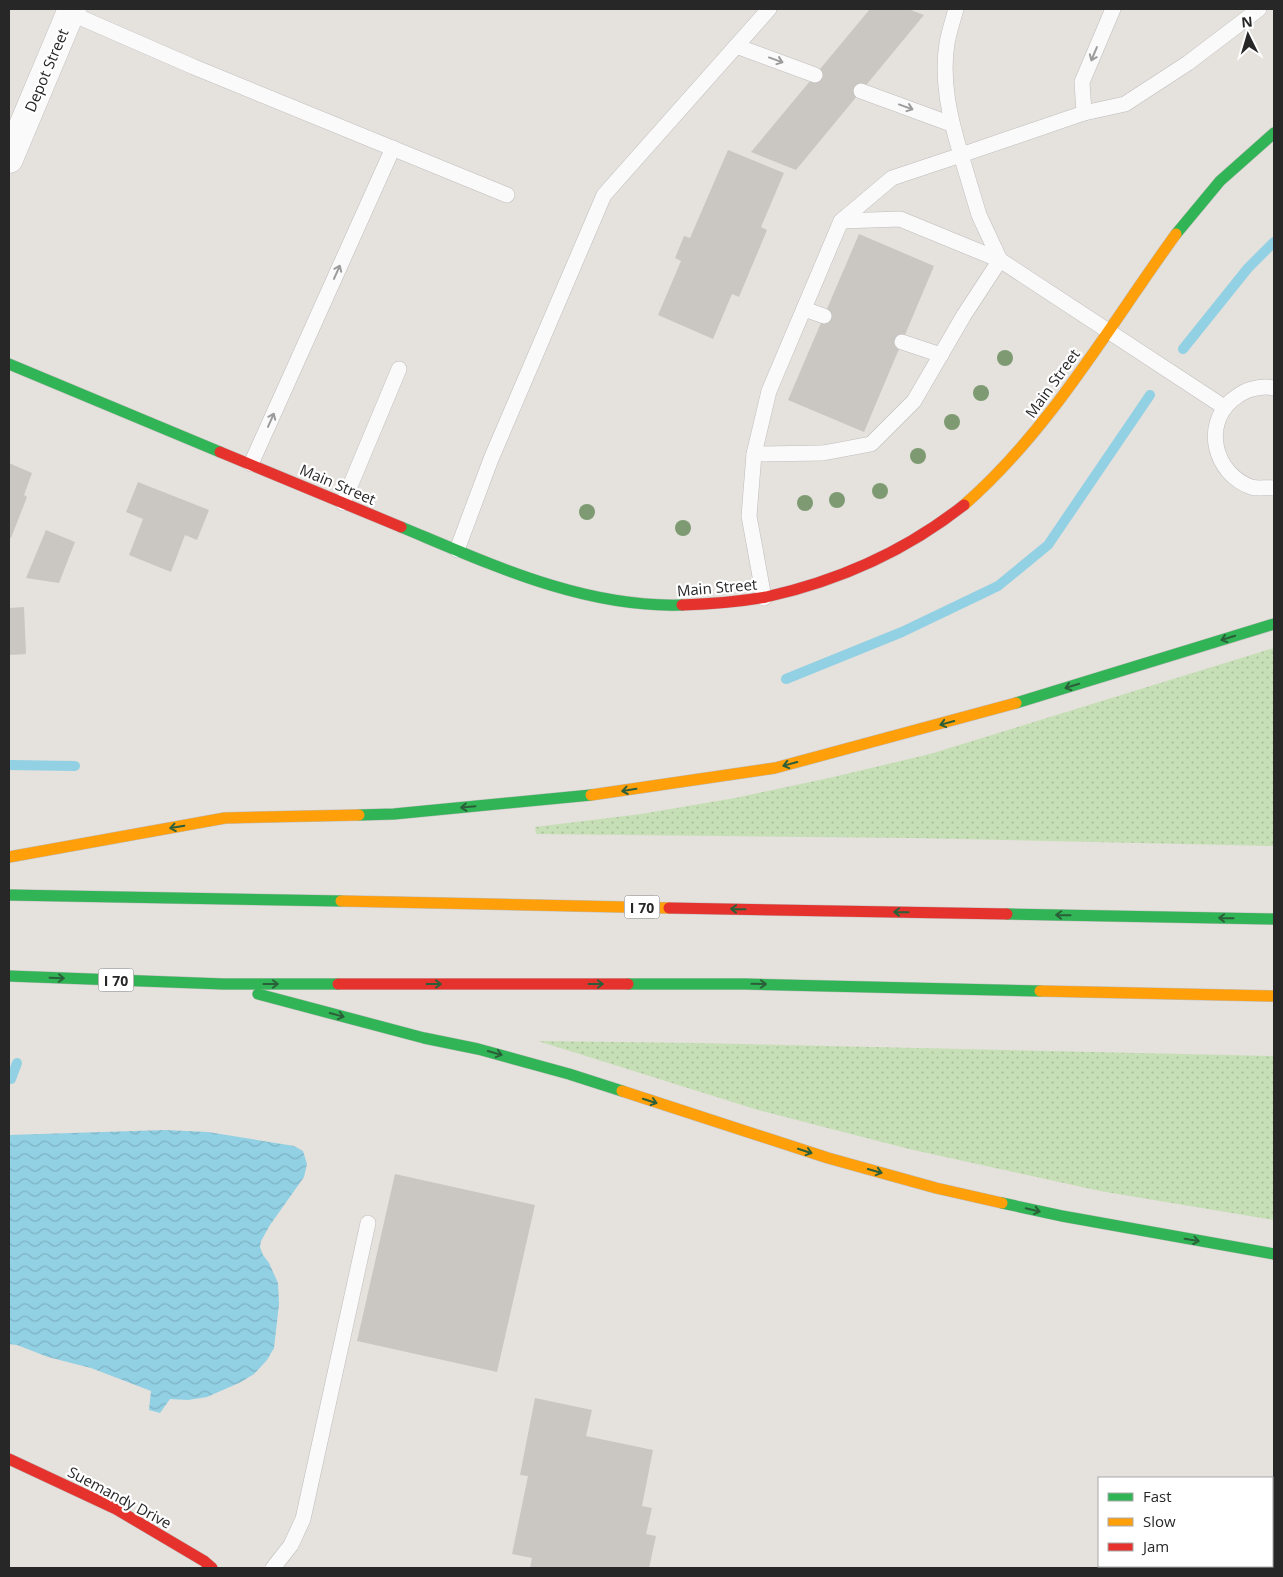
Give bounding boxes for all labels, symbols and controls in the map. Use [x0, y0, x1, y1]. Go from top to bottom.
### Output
north arrow [1223, 10, 1273, 60]
text: N [1240, 12, 1253, 32]
street label: Depot Street [19, 25, 73, 115]
one-way arrow [1089, 46, 1099, 61]
one-way arrow [767, 56, 783, 65]
one-way arrow [898, 103, 913, 112]
one-way arrow [333, 265, 343, 280]
street label: Main Street [1020, 345, 1084, 421]
one-way arrow [267, 413, 276, 428]
street label: Main Street [297, 459, 379, 509]
street label: Main Street [676, 574, 758, 600]
one-way arrow [1220, 634, 1236, 644]
one-way arrow [1065, 682, 1081, 692]
one-way arrow [939, 719, 955, 728]
one-way arrow [782, 760, 798, 769]
one-way arrow [622, 786, 638, 796]
one-way arrow [460, 802, 476, 812]
one-way arrow [170, 822, 186, 832]
road number: I 70 [624, 896, 660, 919]
one-way arrow [730, 904, 746, 914]
one-way arrow [893, 907, 909, 917]
one-way arrow [1055, 910, 1071, 919]
one-way arrow [1218, 913, 1234, 922]
road number: I 70 [98, 968, 134, 992]
one-way arrow [49, 974, 65, 983]
one-way arrow [263, 979, 279, 989]
one-way arrow [426, 979, 442, 989]
one-way arrow [588, 979, 604, 989]
one-way arrow [750, 979, 767, 989]
one-way arrow [329, 1011, 345, 1020]
one-way arrow [487, 1049, 503, 1059]
one-way arrow [642, 1097, 658, 1106]
one-way arrow [797, 1146, 813, 1156]
one-way arrow [867, 1167, 883, 1177]
one-way arrow [1024, 1206, 1040, 1215]
one-way arrow [1184, 1236, 1200, 1246]
street label: Suemandy Drive [65, 1461, 175, 1533]
legend [1098, 1477, 1273, 1567]
text: Fast [1143, 1486, 1172, 1506]
text: Slow [1143, 1511, 1176, 1531]
text: Jam [1141, 1536, 1169, 1556]

